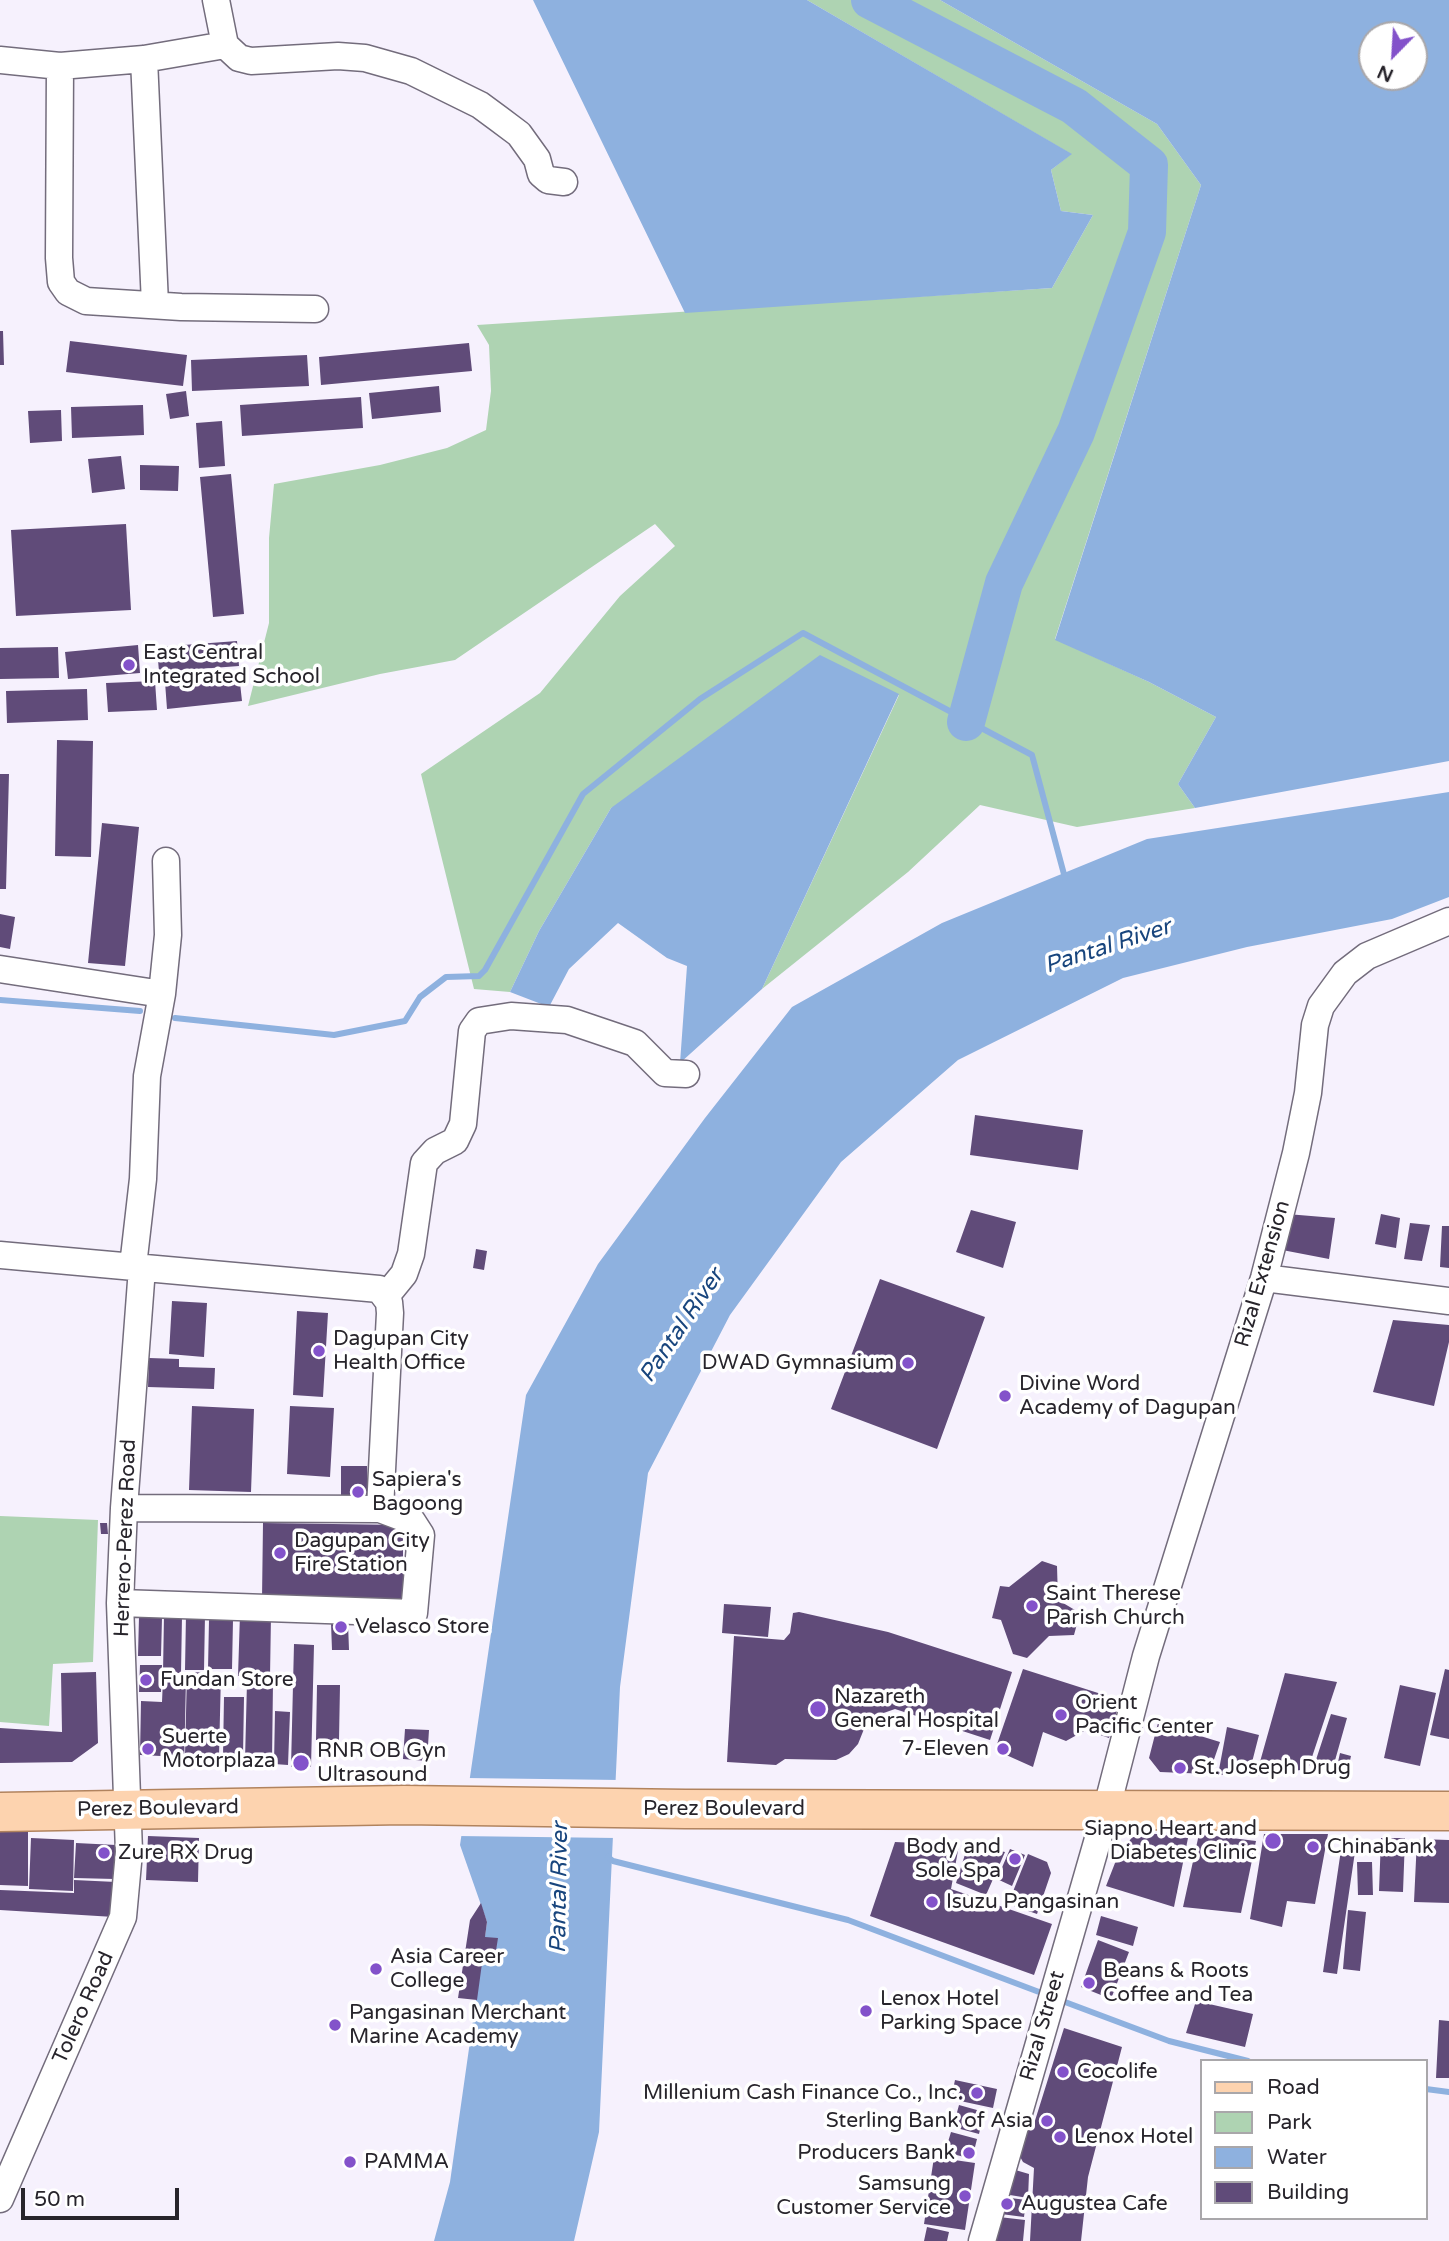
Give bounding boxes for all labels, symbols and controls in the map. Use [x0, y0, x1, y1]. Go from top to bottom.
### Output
north arrow [1358, 21, 1428, 91]
text: N [1374, 60, 1397, 87]
place label: East Central Integrated School [143, 640, 320, 690]
marker: East Central Integrated School [121, 657, 137, 673]
water label: Pantal River [1041, 914, 1175, 980]
street label: Rizal Extension [1230, 1198, 1296, 1350]
water label: Pantal River [634, 1264, 730, 1388]
place label: Dagupan City Health Office [333, 1326, 469, 1376]
marker: Dagupan City Health Office [311, 1343, 327, 1359]
place label: DWAD Gymnasium [702, 1350, 894, 1376]
marker: DWAD Gymnasium [900, 1355, 916, 1371]
place label: Divine Word Academy of Dagupan [1019, 1371, 1236, 1421]
marker: Divine Word Academy of Dagupan [997, 1388, 1013, 1404]
street label: Herrero-Perez Road [110, 1439, 142, 1637]
place label: Sapiera's Bagoong [372, 1467, 463, 1517]
marker: Sapiera's Bagoong [350, 1484, 366, 1500]
place label: Dagupan City Fire Station [294, 1528, 430, 1578]
marker: Dagupan City Fire Station [272, 1545, 288, 1561]
place label: Saint Therese Parish Church [1046, 1581, 1185, 1631]
marker: Saint Therese Parish Church [1024, 1598, 1040, 1614]
place label: Velasco Store [355, 1614, 489, 1640]
marker: Velasco Store [333, 1619, 349, 1635]
place label: Fundan Store [160, 1667, 294, 1693]
marker: Fundan Store [138, 1672, 154, 1688]
place label: Nazareth General Hospital [834, 1684, 999, 1734]
place label: Orient Pacific Center [1075, 1690, 1213, 1740]
marker: Nazareth General Hospital [808, 1699, 828, 1719]
marker: Orient Pacific Center [1053, 1707, 1069, 1723]
place label: Suerte Motorplaza [162, 1724, 276, 1774]
place label: 7-Eleven [902, 1736, 989, 1762]
place label: RNR OB Gyn Ultrasound [317, 1738, 446, 1788]
marker: Suerte Motorplaza [140, 1741, 156, 1757]
marker: 7-Eleven [995, 1741, 1011, 1757]
marker: RNR OB Gyn Ultrasound [291, 1753, 311, 1773]
place label: St. Joseph Drug [1194, 1755, 1351, 1781]
marker: St. Joseph Drug [1172, 1760, 1188, 1776]
street label: Perez Boulevard [77, 1795, 239, 1823]
street label: Perez Boulevard [643, 1796, 805, 1822]
place label: Siapno Heart and Diabetes Clinic [1084, 1816, 1257, 1866]
water label: Pantal River [545, 1822, 575, 1954]
marker: Siapno Heart and Diabetes Clinic [1263, 1831, 1283, 1851]
place label: Body and Sole Spa [906, 1834, 1001, 1884]
place label: Chinabank [1327, 1834, 1433, 1860]
marker: Chinabank [1305, 1839, 1321, 1855]
place label: Zure RX Drug [118, 1840, 253, 1866]
marker: Zure RX Drug [96, 1845, 112, 1861]
marker: Body and Sole Spa [1007, 1851, 1023, 1867]
place label: Isuzu Pangasinan [946, 1889, 1119, 1915]
marker: Isuzu Pangasinan [924, 1894, 940, 1910]
place label: Asia Career College [390, 1944, 504, 1994]
street label: Tolero Road [48, 1948, 120, 2068]
place label: Beans & Roots Coffee and Tea [1103, 1958, 1253, 2008]
marker: Asia Career College [368, 1961, 384, 1977]
street label: Rizal Street [1015, 1968, 1071, 2084]
marker: Beans & Roots Coffee and Tea [1081, 1975, 1097, 1991]
place label: Lenox Hotel Parking Space [880, 1986, 1022, 2036]
place label: Pangasinan Merchant Marine Academy [349, 2000, 566, 2050]
marker: Lenox Hotel Parking Space [858, 2003, 874, 2019]
marker: Pangasinan Merchant Marine Academy [327, 2017, 343, 2033]
place label: Cocolife [1077, 2059, 1158, 2085]
legend [1200, 2059, 1428, 2220]
marker: Cocolife [1055, 2064, 1071, 2080]
text: Road [1267, 2075, 1320, 2100]
place label: Millenium Cash Finance Co., Inc. [643, 2080, 963, 2106]
marker: Millenium Cash Finance Co., Inc. [969, 2085, 985, 2101]
place label: Sterling Bank of Asia [826, 2108, 1033, 2134]
text: Park [1267, 2110, 1312, 2135]
marker: Sterling Bank of Asia [1039, 2113, 1055, 2129]
place label: Lenox Hotel [1074, 2124, 1193, 2150]
marker: Lenox Hotel [1052, 2129, 1068, 2145]
place label: Producers Bank [797, 2140, 955, 2166]
marker: Producers Bank [961, 2145, 977, 2161]
text: Water [1267, 2145, 1327, 2170]
place label: PAMMA [364, 2149, 449, 2175]
marker: PAMMA [342, 2154, 358, 2170]
place label: Samsung Customer Service [776, 2171, 951, 2221]
scale bar [24, 2174, 182, 2218]
text: Building [1267, 2180, 1349, 2205]
text: 50 m [34, 2187, 85, 2212]
marker: Samsung Customer Service [957, 2188, 973, 2204]
place label: Augustea Cafe [1021, 2191, 1168, 2217]
marker: Augustea Cafe [999, 2196, 1015, 2212]

